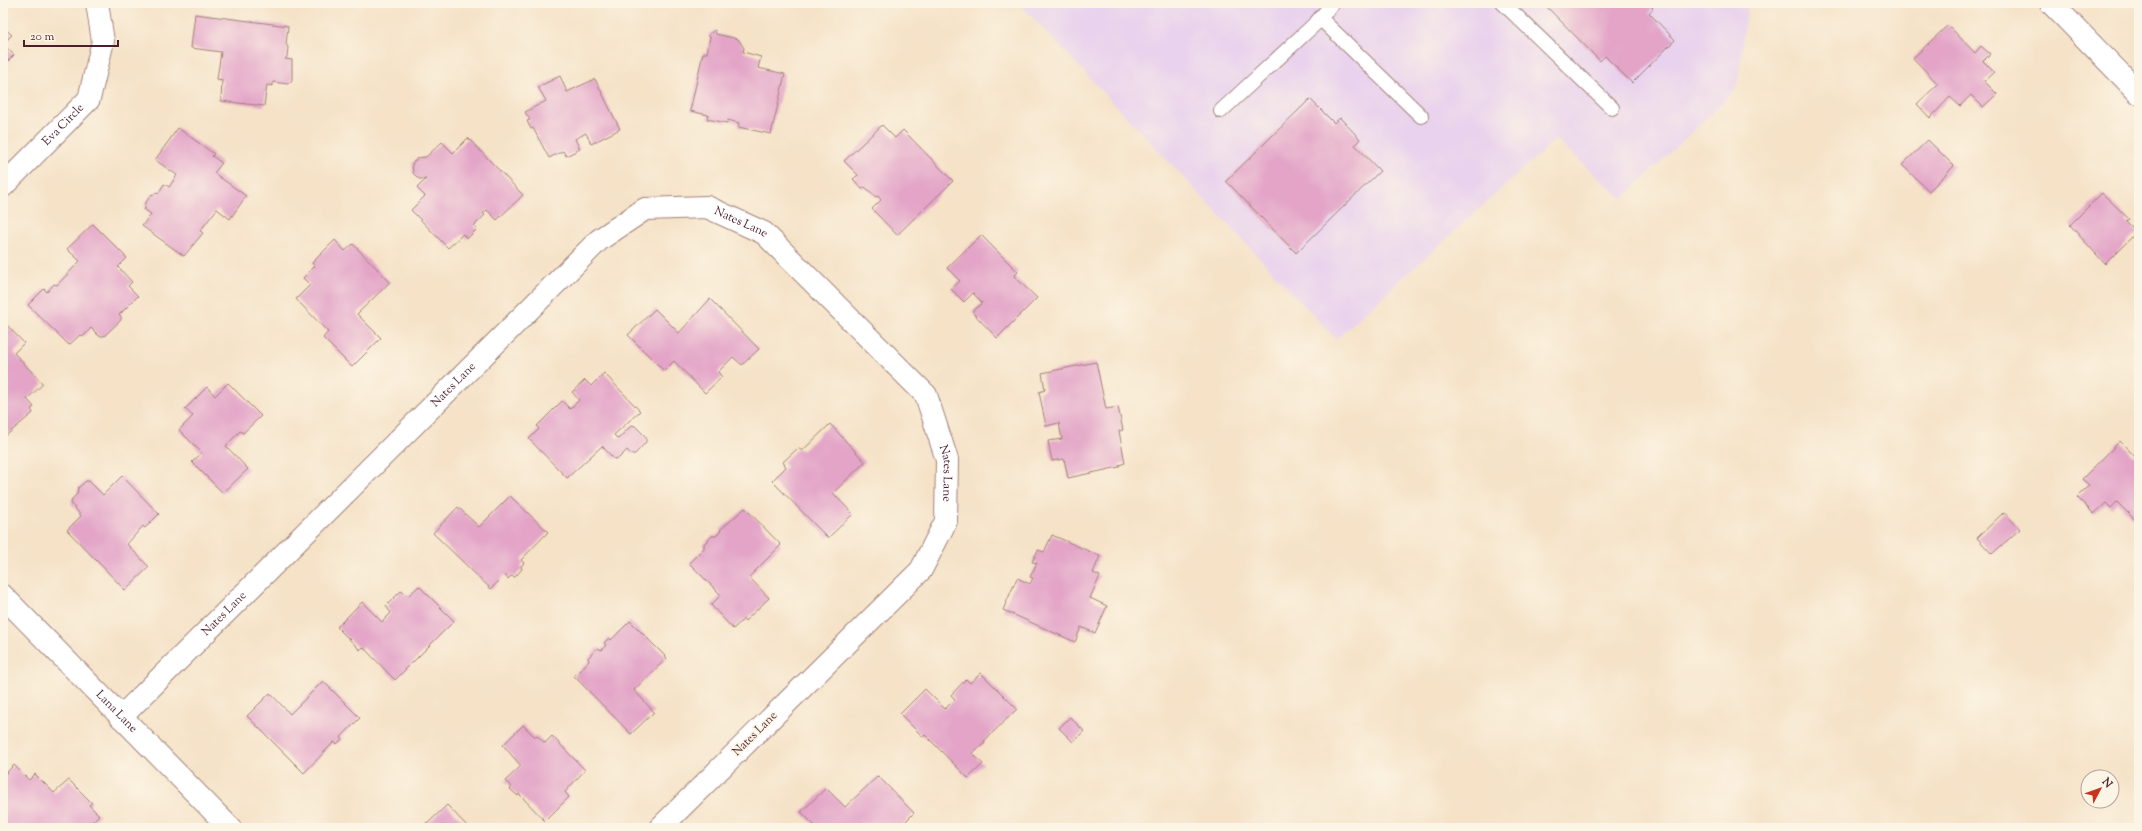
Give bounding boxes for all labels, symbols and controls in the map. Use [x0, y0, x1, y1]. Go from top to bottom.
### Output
scale bar [24, 22, 118, 48]
text: 20 m [30, 28, 55, 46]
street label: Eva Circle [38, 99, 89, 150]
street label: Nates Lane [711, 202, 773, 242]
street label: Nates Lane [427, 358, 481, 412]
street label: Nates Lane [934, 442, 956, 502]
street label: Nates Lane [198, 587, 251, 640]
street label: Lana Lane [91, 686, 142, 737]
street label: Nates Lane [728, 707, 782, 761]
north arrow [2080, 769, 2120, 809]
text: N [2097, 774, 2116, 792]

